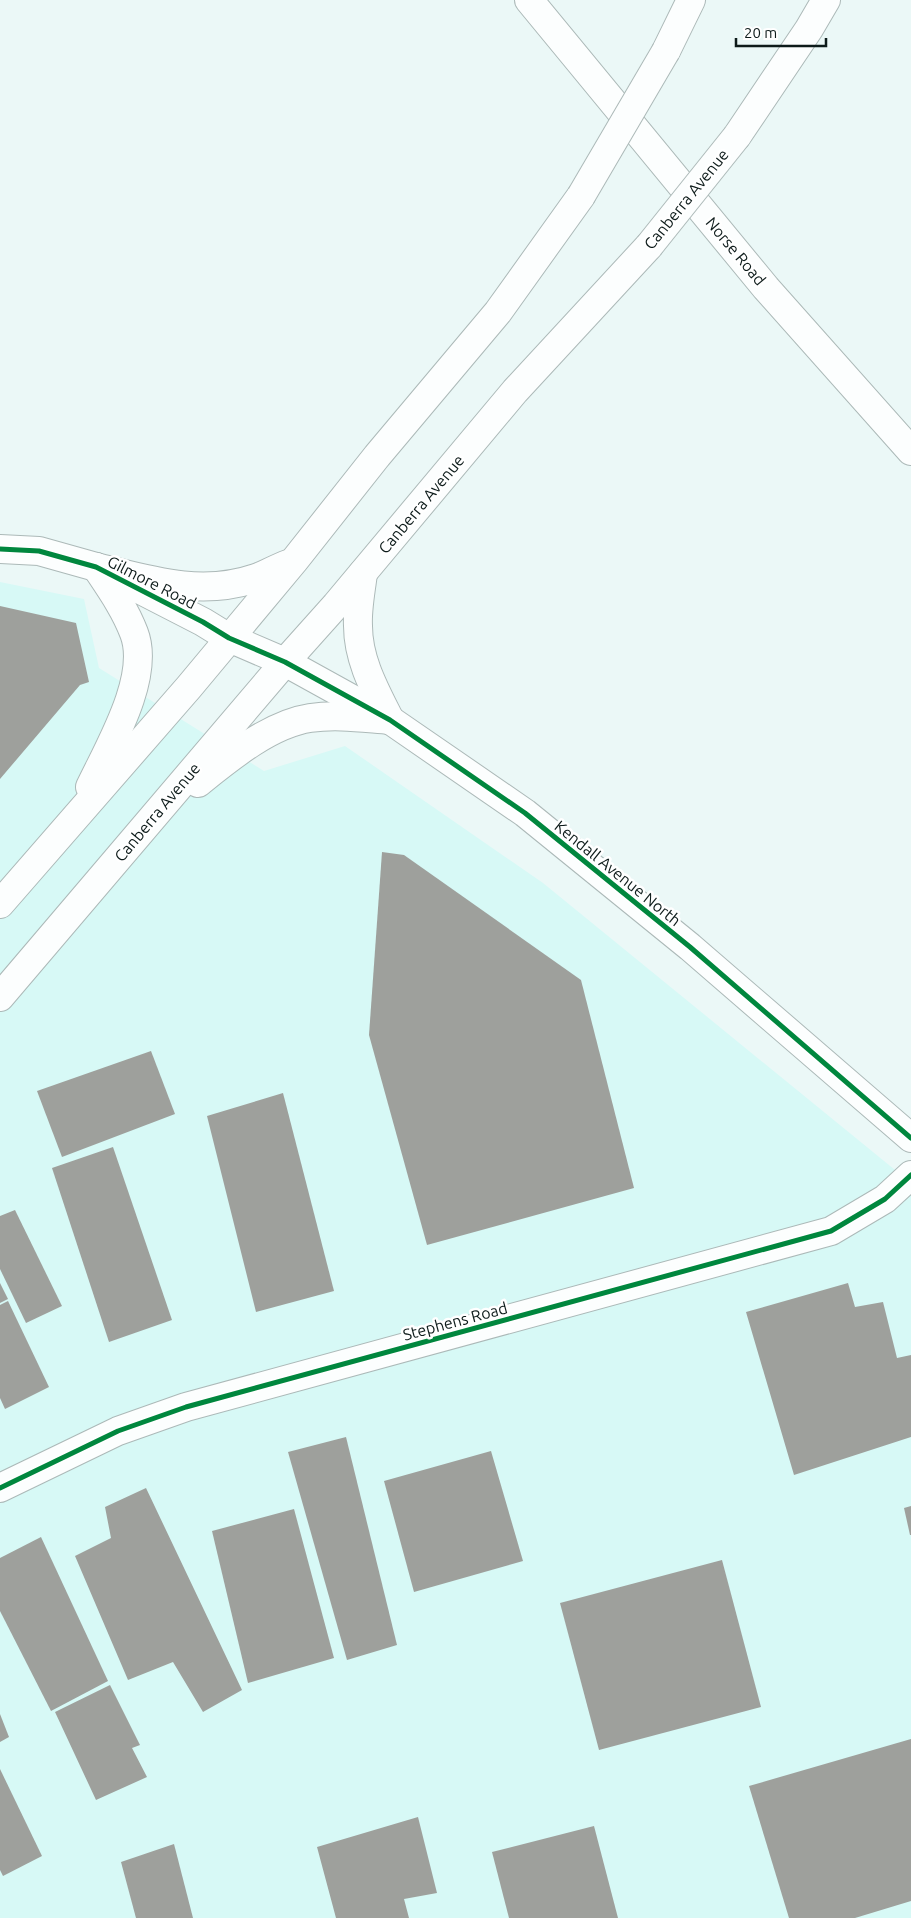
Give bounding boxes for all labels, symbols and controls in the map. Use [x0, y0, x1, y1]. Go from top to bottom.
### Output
scale bar [736, 15, 826, 47]
text: 20 m [744, 24, 777, 41]
street label: Canberra Avenue [640, 145, 732, 253]
street label: Norse Road [702, 213, 770, 289]
street label: Canberra Avenue [374, 451, 468, 557]
street label: Gilmore Road [105, 552, 199, 612]
street label: Canberra Avenue [110, 759, 204, 865]
street label: Kendall Avenue North [551, 817, 685, 929]
street label: Stephens Road [401, 1298, 509, 1344]

